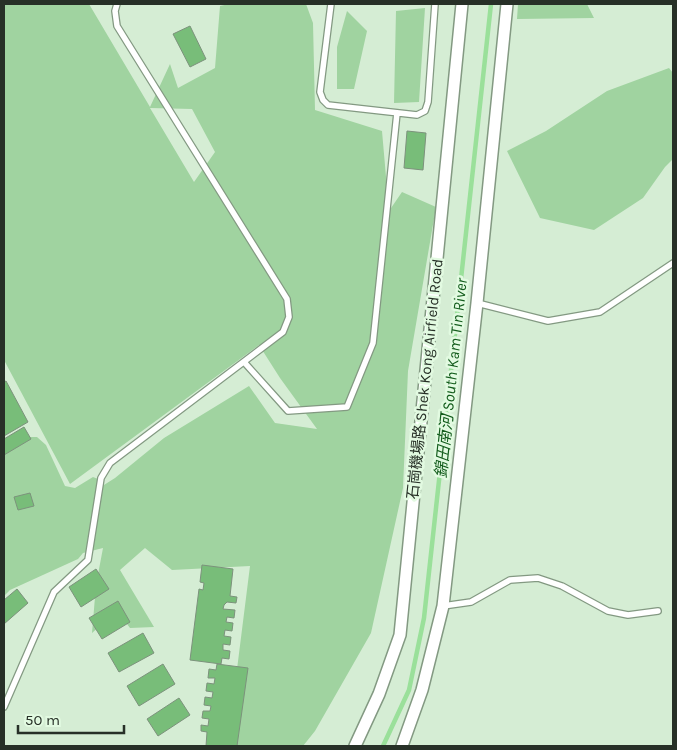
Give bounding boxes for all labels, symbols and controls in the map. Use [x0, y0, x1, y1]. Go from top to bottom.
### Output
street label: 石崗機場路 Shek Kong Airfield Road [403, 258, 447, 500]
water label: 錦田南河 South Kam Tin River [431, 277, 471, 479]
scale bar [18, 702, 124, 734]
text: 50 m [25, 711, 60, 729]

